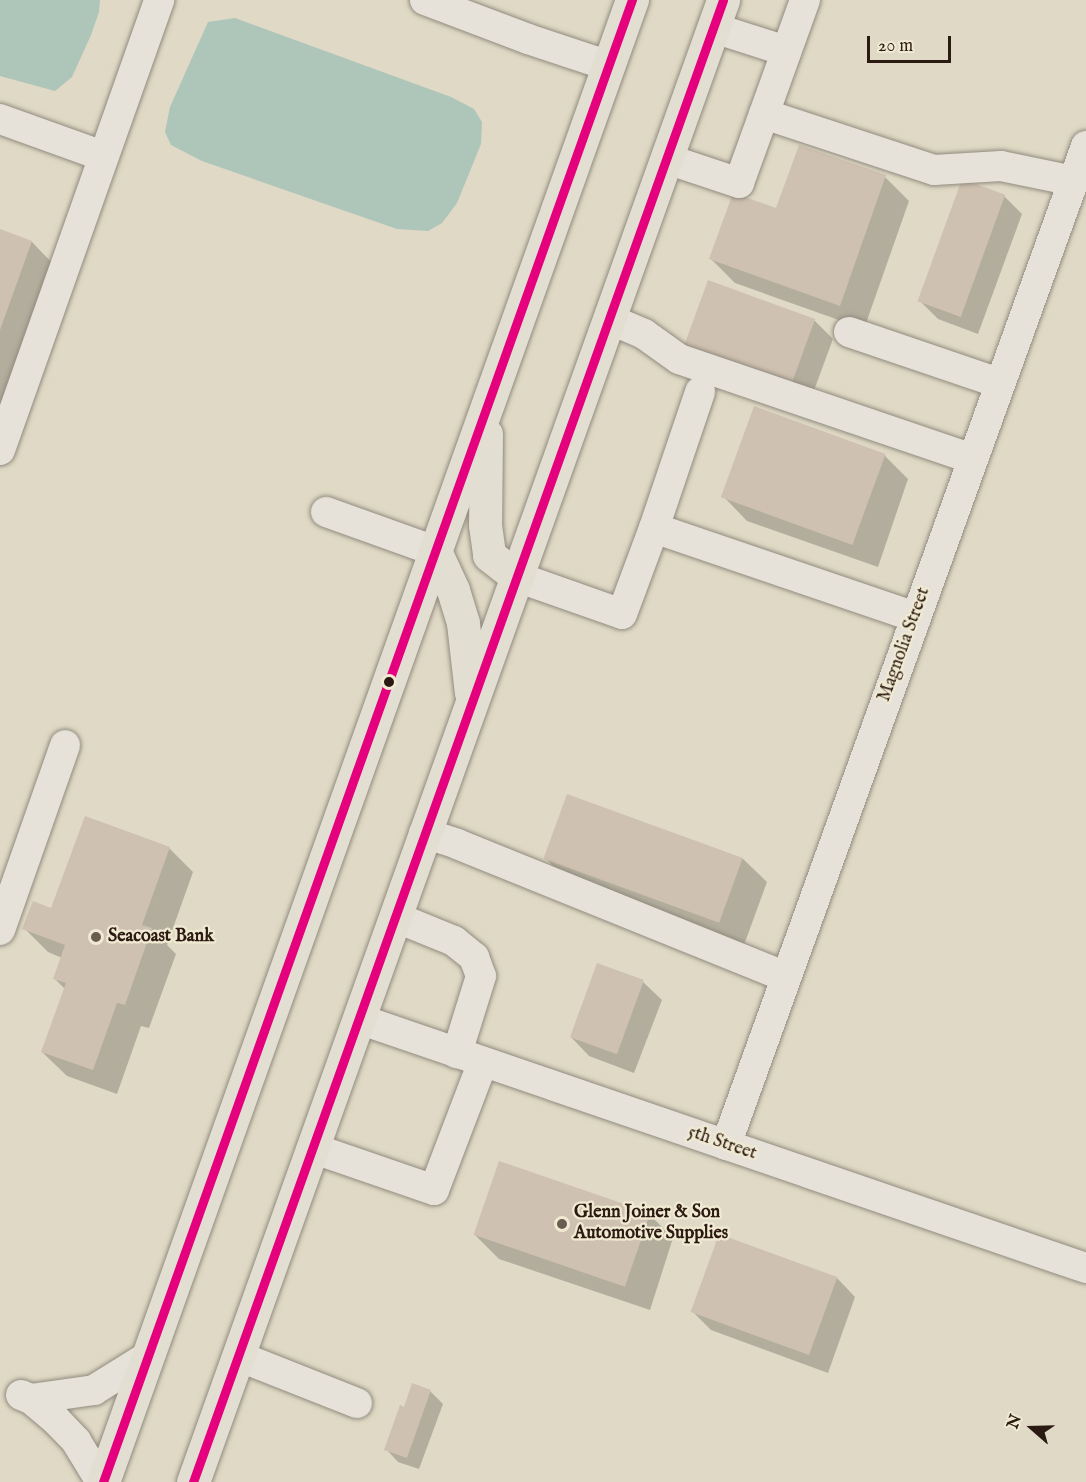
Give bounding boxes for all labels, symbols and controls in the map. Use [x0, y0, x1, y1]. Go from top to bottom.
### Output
scale bar [870, 24, 954, 62]
text: 20 m [878, 35, 913, 58]
street label: Magnolia Street [874, 585, 936, 705]
unlabelled marker [383, 676, 395, 688]
place label: Seacoast Bank [108, 926, 214, 948]
marker: Seacoast Bank [89, 930, 103, 944]
street label: 5th Street [685, 1122, 759, 1166]
place label: Glenn Joiner & Son Automotive Supplies [574, 1203, 728, 1246]
marker: Glenn Joiner & Son Automotive Supplies [555, 1217, 569, 1231]
north arrow [1002, 1398, 1062, 1458]
text: N [1003, 1412, 1027, 1432]

